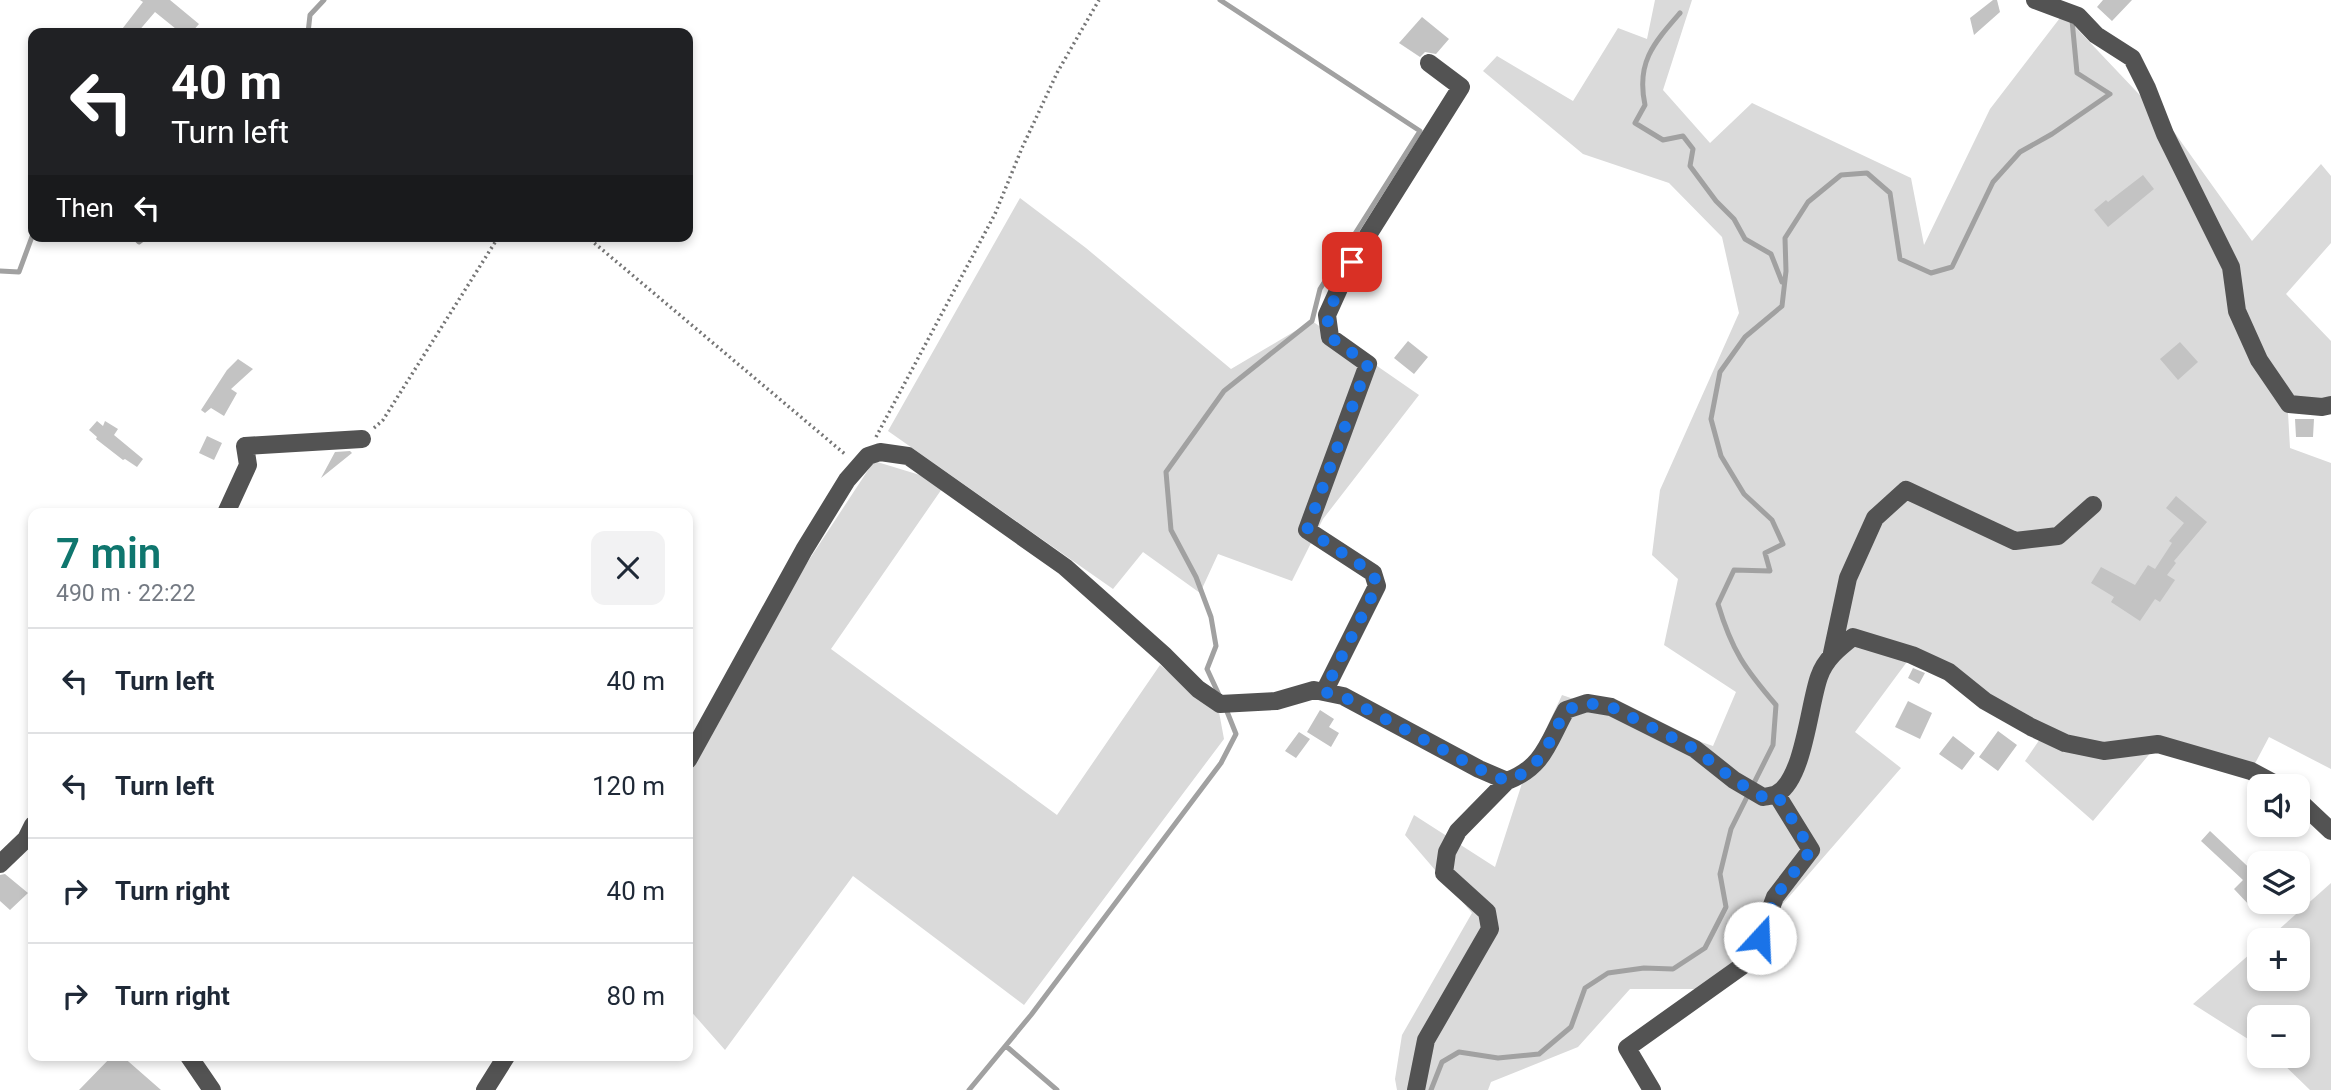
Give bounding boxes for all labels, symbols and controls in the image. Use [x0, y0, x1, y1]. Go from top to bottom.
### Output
text: 40 m [171, 54, 282, 111]
icon: left [56, 56, 147, 147]
text: Turn left [171, 113, 289, 151]
icon: left [128, 189, 166, 227]
text: Then [56, 193, 114, 223]
pin [1322, 232, 1382, 292]
icon: arrive [1333, 243, 1371, 281]
text: 7 min [56, 529, 161, 578]
button: close [591, 531, 665, 605]
text: 490 m · 22:22 [56, 580, 195, 607]
icon: left [56, 662, 94, 700]
text: Turn left [115, 666, 214, 696]
text: 40 m [607, 666, 665, 696]
icon: left [56, 767, 94, 805]
text: Turn left [115, 771, 214, 801]
text: 120 m [592, 771, 665, 801]
map controls [2247, 774, 2310, 1068]
button: sound [2247, 774, 2310, 837]
button: layers [2247, 851, 2310, 914]
icon: right [56, 872, 94, 910]
text: Turn right [115, 876, 230, 906]
text: 40 m [607, 876, 665, 906]
position arrow [1723, 901, 1797, 975]
button: + [2247, 928, 2310, 991]
icon: right [56, 977, 94, 1015]
text: Turn right [115, 981, 230, 1011]
text: 80 m [607, 981, 665, 1011]
button: − [2247, 1005, 2310, 1068]

